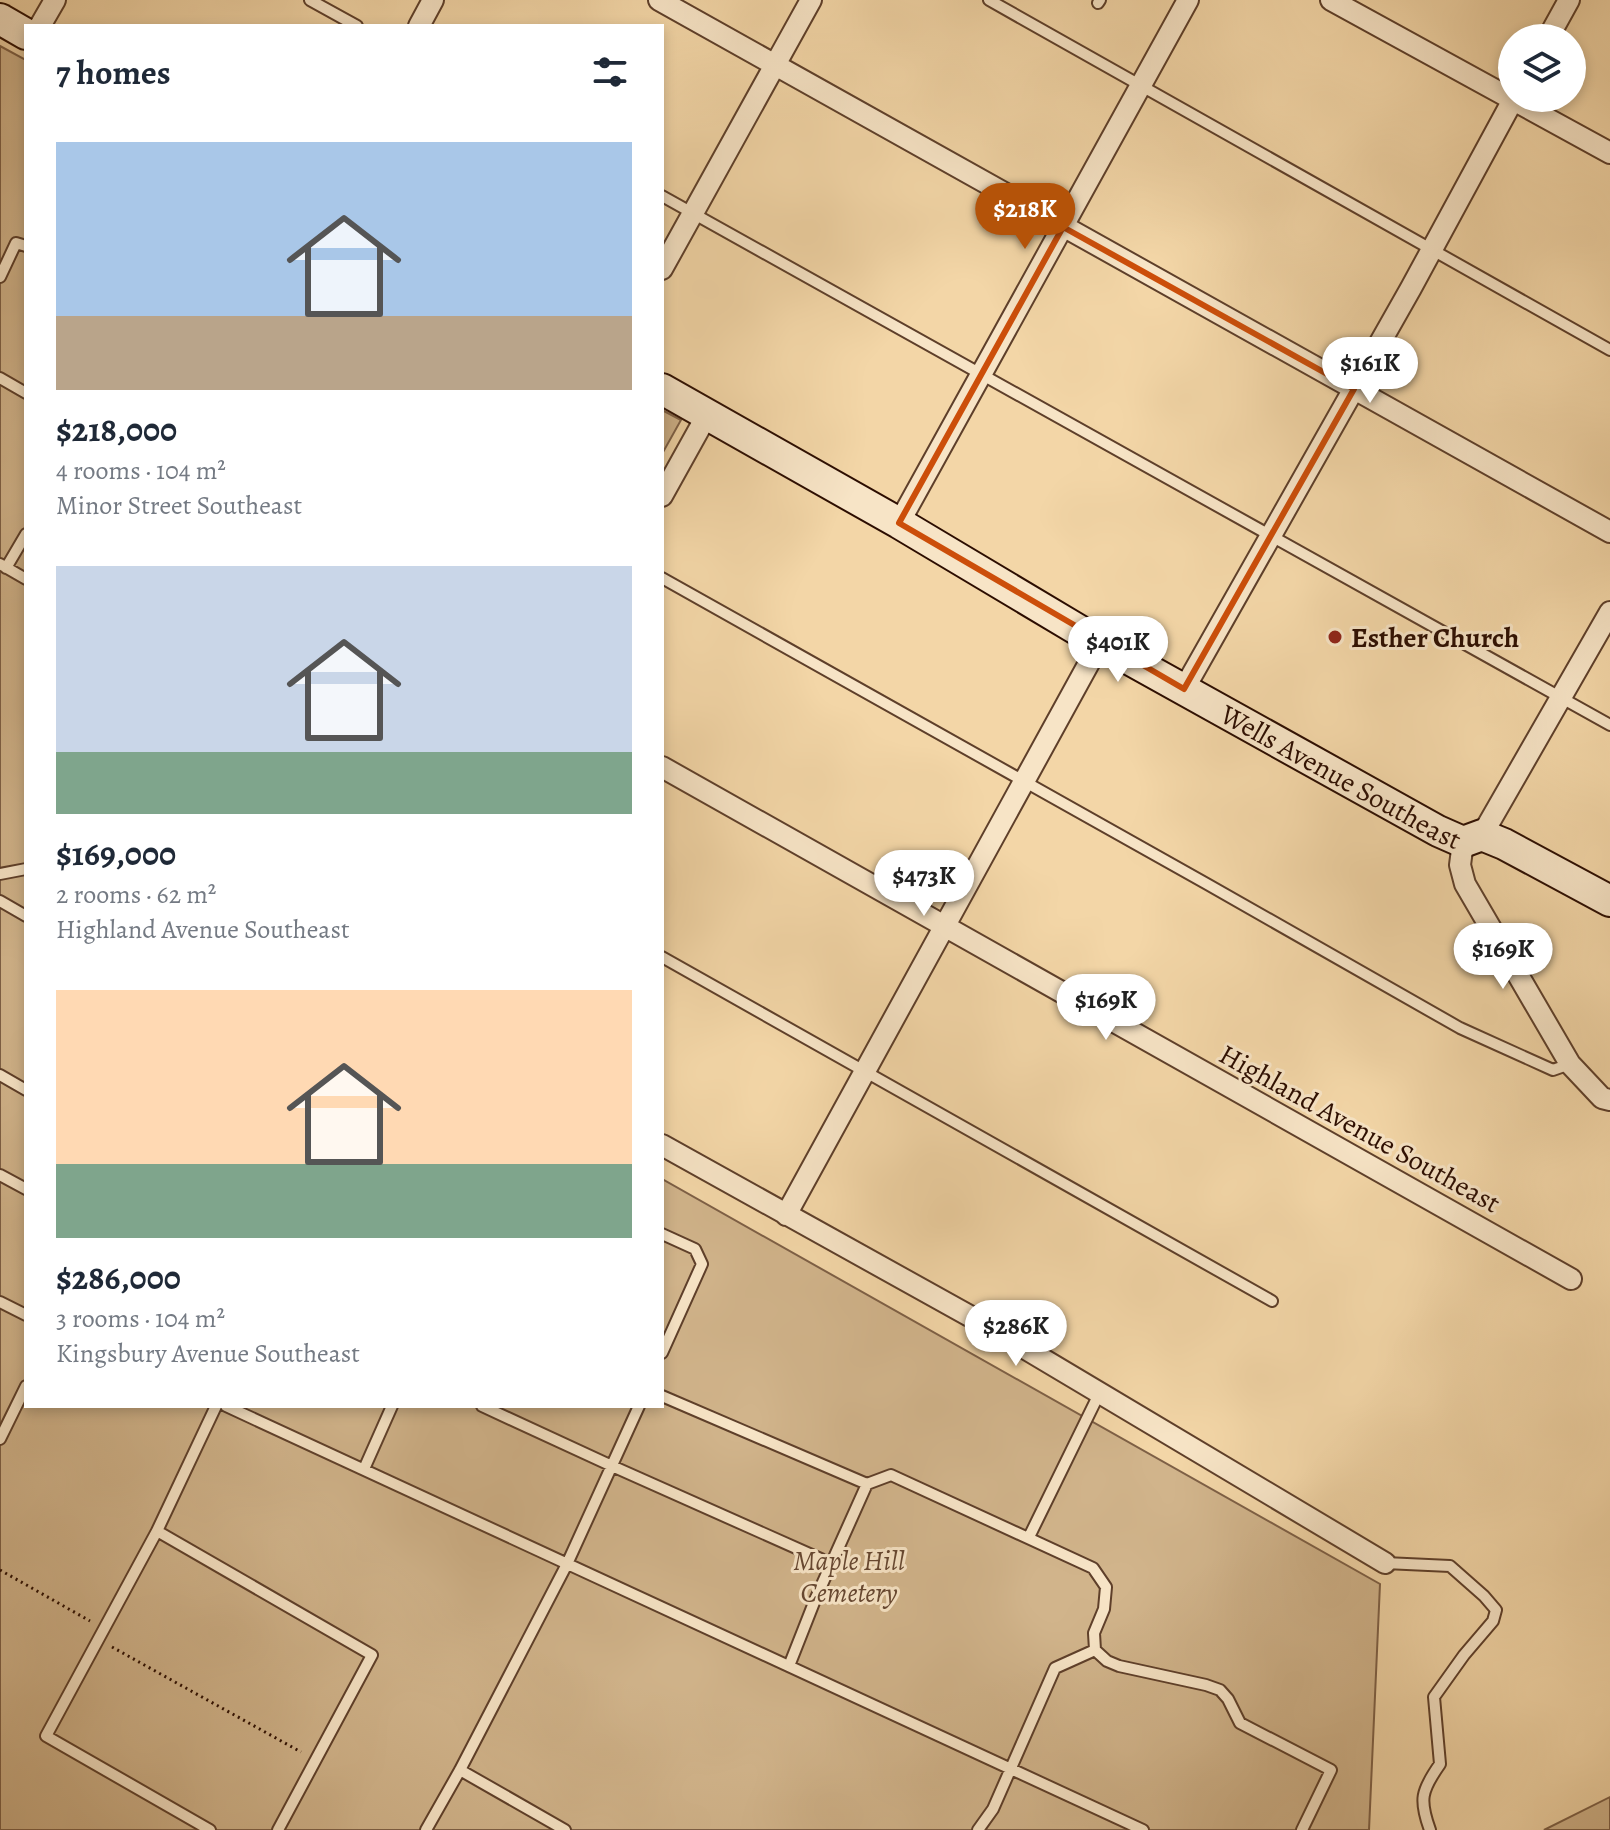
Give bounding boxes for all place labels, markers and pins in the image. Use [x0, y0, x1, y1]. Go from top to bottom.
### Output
pin: $218K [969, 183, 1081, 251]
pin: $161K [1314, 337, 1426, 405]
pin: $401K [1062, 616, 1174, 684]
place label: Esther Church [1351, 619, 1519, 657]
marker: Esther Church [1326, 628, 1344, 646]
pin: $473K [868, 850, 980, 918]
pin: $169K [1447, 923, 1559, 991]
pin: $169K [1050, 974, 1162, 1042]
pin: $286K [960, 1300, 1072, 1368]

